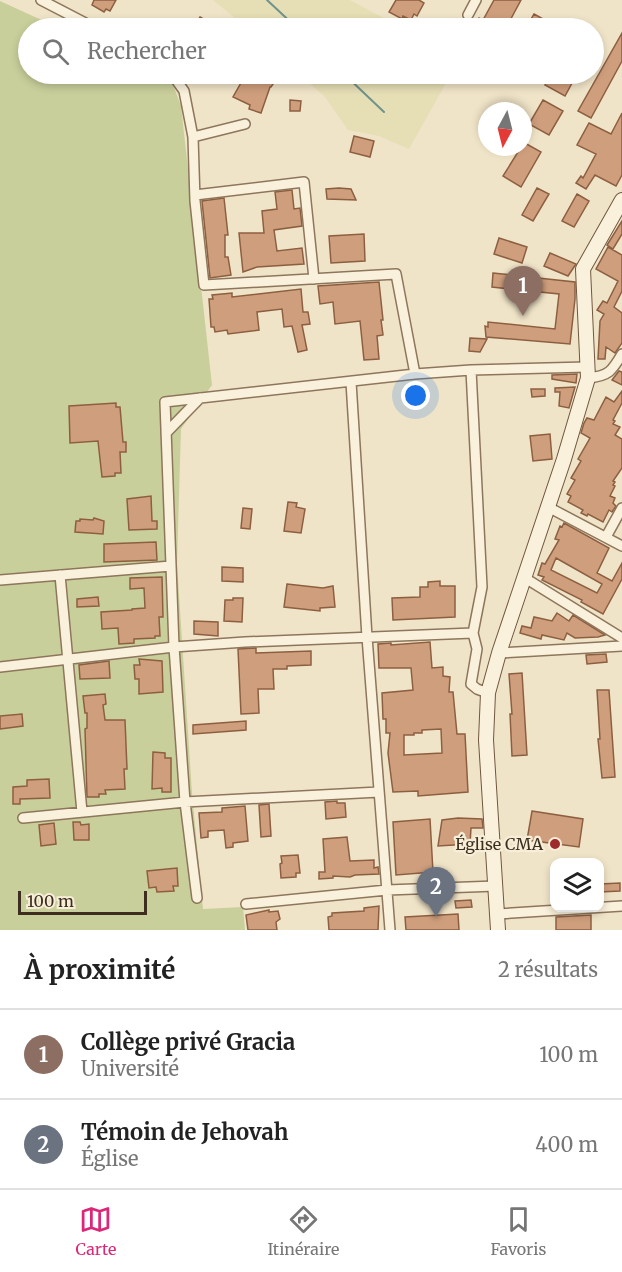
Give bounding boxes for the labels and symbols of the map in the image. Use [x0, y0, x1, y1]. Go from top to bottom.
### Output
north arrow [478, 102, 532, 156]
pin: 1 [504, 266, 542, 316]
your location [401, 381, 430, 410]
place label: Église CMA [455, 834, 544, 854]
marker: Église CMA [548, 837, 562, 851]
pin: 2 [416, 868, 456, 917]
scale bar [18, 888, 147, 916]

